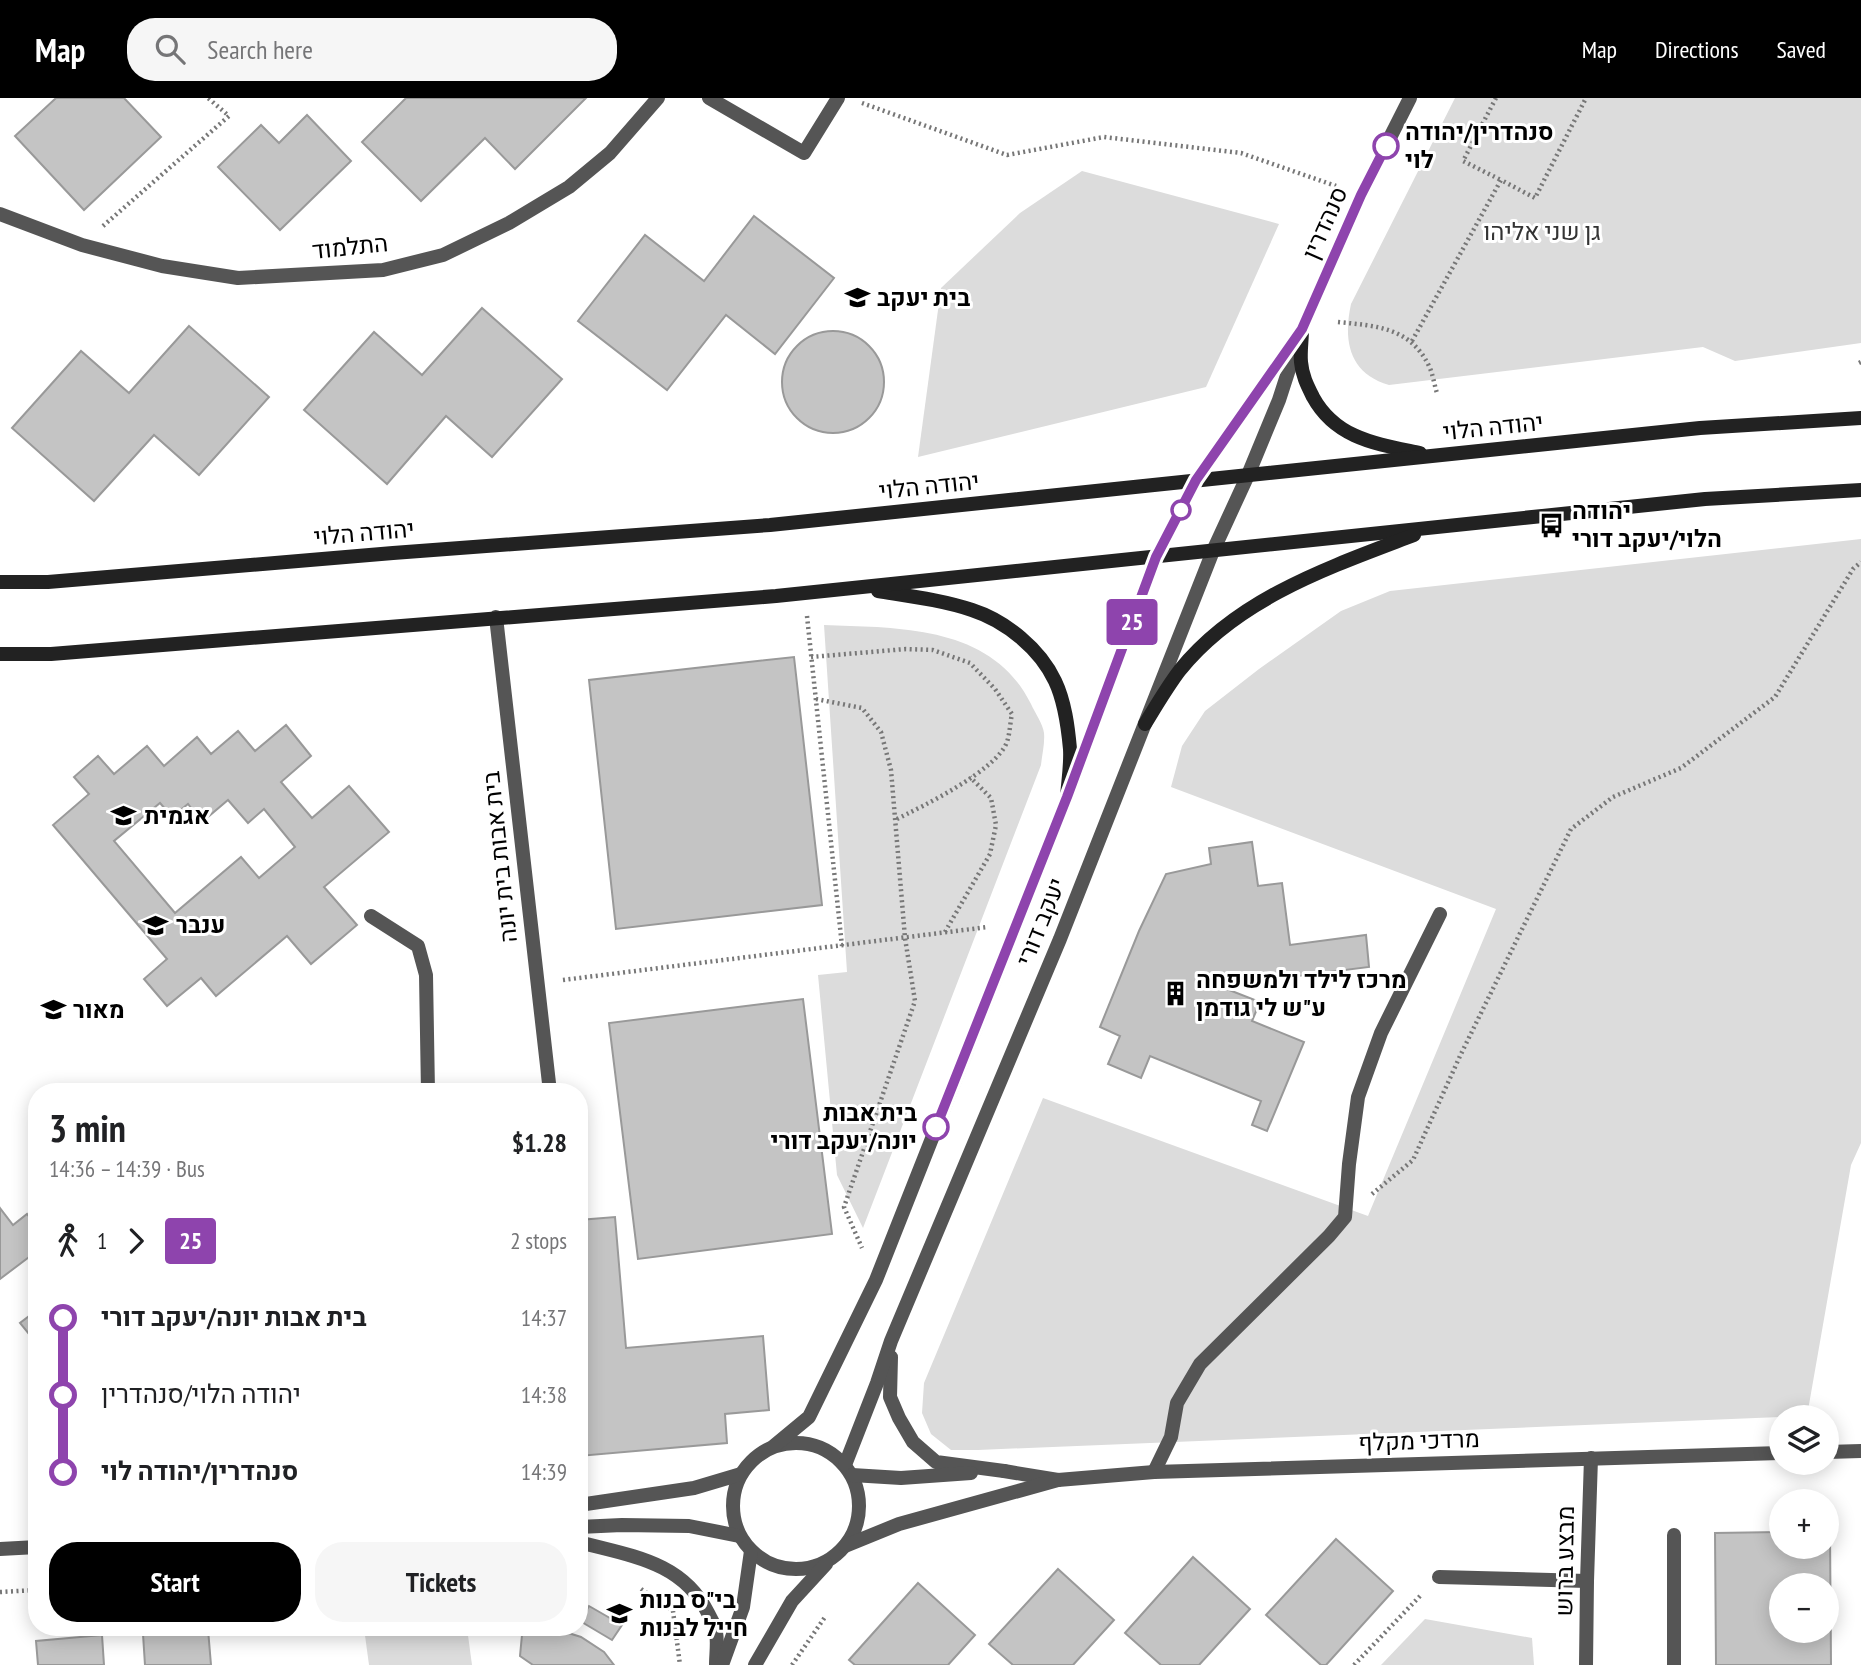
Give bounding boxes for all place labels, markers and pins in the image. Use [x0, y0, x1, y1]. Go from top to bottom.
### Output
place label: סנהדרין/יהודה לוי [1405, 116, 1554, 175]
marker: סנהדרין/יהודה לוי [1373, 133, 1399, 159]
place label: בית יעקב [877, 282, 970, 313]
school or university icon: בית יעקב [843, 284, 871, 312]
place label: יהודה הלוי/יעקב דורי [1572, 495, 1722, 554]
unlabelled marker [1171, 500, 1191, 520]
bus stop icon: יהודה הלוי/יעקב דורי [1538, 511, 1566, 539]
place label: אגמית [144, 800, 210, 831]
school or university icon: אגמית [110, 802, 138, 830]
place label: ענבר [176, 909, 225, 940]
school or university icon: ענבר [142, 911, 170, 939]
place label: מרכז לילד ולמשפחה ע"ש לי גודמן [1196, 964, 1407, 1023]
building icon: מרכז לילד ולמשפחה ע"ש לי גודמן [1162, 980, 1190, 1008]
place label: מאור [73, 994, 125, 1025]
school or university icon: מאור [39, 996, 67, 1024]
place label: בית אבות יונה/יעקב דורי [771, 1097, 917, 1156]
marker: בית אבות יונה/יעקב דורי [923, 1114, 949, 1140]
place label: בי"ס בנות חייל לבנות [640, 1584, 748, 1643]
school or university icon: בי"ס בנות חייל לבנות [606, 1600, 634, 1628]

